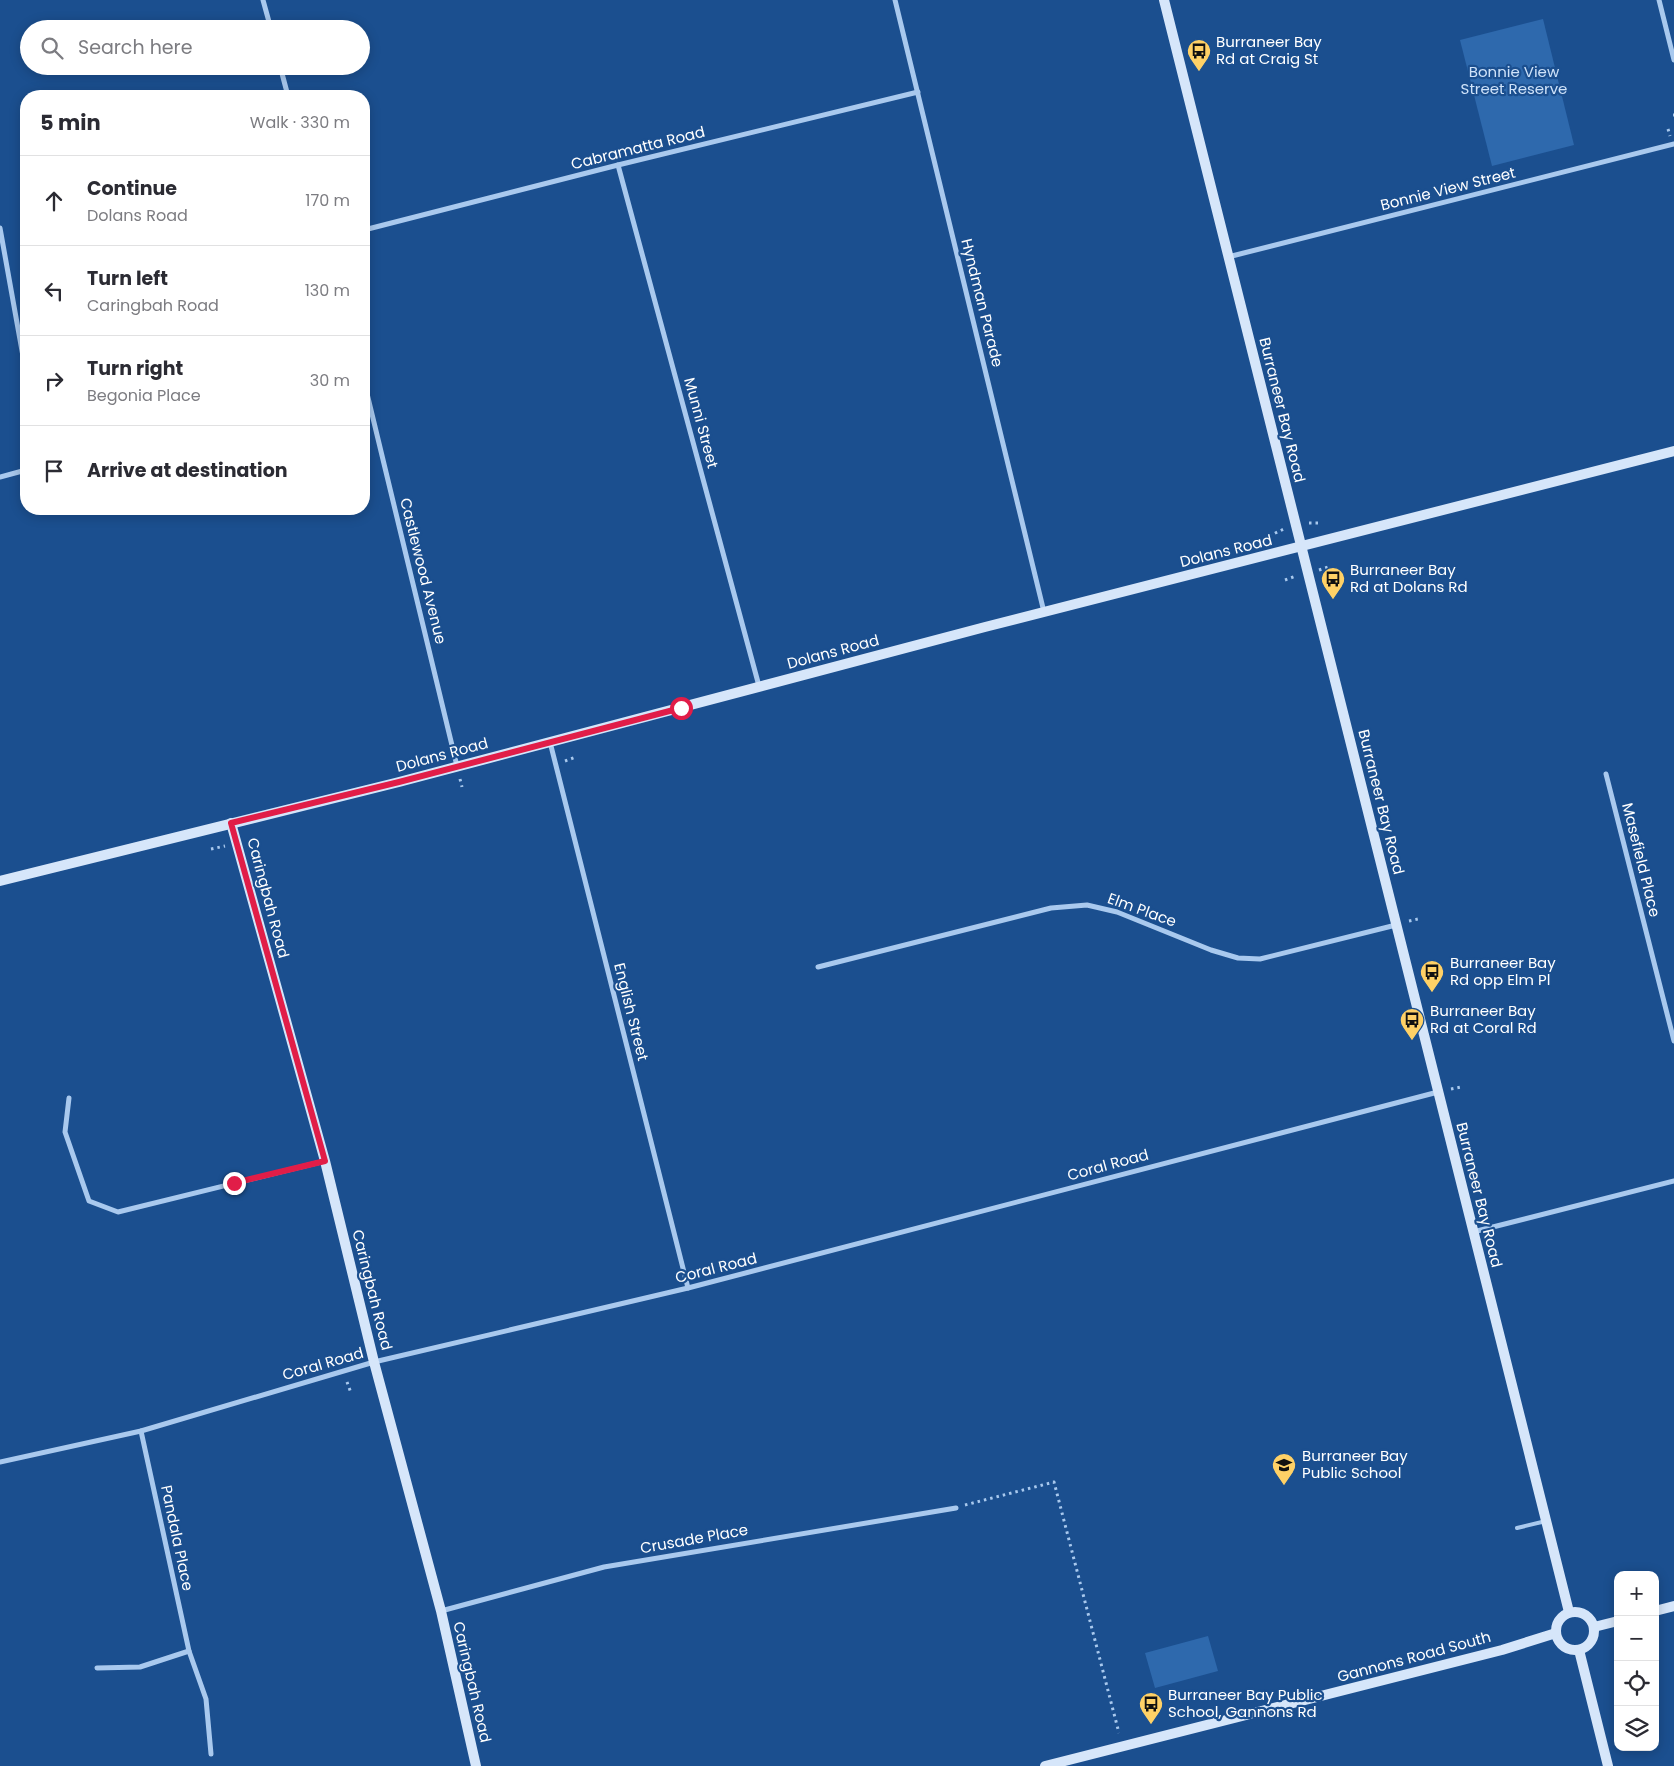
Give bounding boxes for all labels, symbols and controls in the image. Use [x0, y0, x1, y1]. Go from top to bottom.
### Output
search box [20, 20, 370, 75]
place label: Burraneer Bay Rd at Craig St [1216, 31, 1322, 69]
icon: search [38, 34, 66, 62]
text: Search here [78, 34, 192, 61]
bus stop icon: Burraneer Bay Rd at Craig St [1186, 38, 1212, 72]
park label: Bonnie View Street Reserve [1461, 61, 1567, 99]
text: 5 min [40, 108, 101, 137]
text: Walk · 330 m [250, 111, 350, 134]
street label: Cabramatta Road [569, 121, 707, 174]
street label: Bonnie View Street [1378, 162, 1518, 215]
text: Continue [87, 175, 177, 202]
icon: ahead [40, 187, 68, 215]
text: 170 m [305, 189, 350, 212]
text: Dolans Road [87, 204, 188, 227]
street label: Hyndman Parade [956, 236, 1009, 369]
text: Turn left [87, 265, 168, 292]
icon: left [40, 277, 68, 305]
text: 130 m [305, 279, 350, 302]
text: Caringbah Road [87, 294, 219, 317]
street label: Burraneer Bay Road [1254, 335, 1311, 485]
text: Turn right [87, 355, 183, 382]
icon: right [40, 367, 68, 395]
text: 30 m [310, 369, 350, 392]
street label: Munni Street [679, 375, 724, 471]
text: Begonia Place [87, 384, 201, 407]
icon: arrive [40, 457, 68, 485]
text: Arrive at destination [87, 457, 288, 484]
street label: Castlewood Avenue [395, 496, 452, 646]
street label: Dolans Road [1177, 529, 1274, 572]
place label: Burraneer Bay Rd at Dolans Rd [1350, 559, 1468, 597]
bus stop icon: Burraneer Bay Rd at Dolans Rd [1320, 566, 1346, 600]
street label: Dolans Road [785, 629, 881, 674]
route start [670, 697, 693, 720]
street label: Burraneer Bay Road [1353, 727, 1410, 877]
street label: Dolans Road [394, 732, 490, 777]
street label: Masefield Place [1617, 801, 1666, 919]
street label: Caringbah Road [242, 835, 295, 960]
street label: Elm Place [1105, 887, 1179, 932]
place label: Burraneer Bay Rd opp Elm Pl [1450, 952, 1556, 990]
bus stop icon: Burraneer Bay Rd opp Elm Pl [1419, 959, 1445, 993]
street label: English Street [609, 961, 654, 1063]
place label: Burraneer Bay Rd at Coral Rd [1430, 1000, 1537, 1038]
bus stop icon: Burraneer Bay Rd at Coral Rd [1399, 1007, 1425, 1041]
street label: Burraneer Bay Road [1451, 1120, 1508, 1270]
street label: Coral Road [1065, 1144, 1151, 1185]
route end [223, 1172, 246, 1195]
street label: Caringbah Road [347, 1227, 398, 1352]
street label: Coral Road [673, 1247, 759, 1288]
street label: Coral Road [280, 1342, 366, 1385]
place label: Burraneer Bay Public School [1302, 1445, 1408, 1483]
school or university icon: Burraneer Bay Public School [1271, 1452, 1297, 1486]
street label: Pandala Place [156, 1483, 199, 1593]
street label: Crusade Place [638, 1519, 749, 1558]
map controls [1614, 1571, 1659, 1751]
button: + [1614, 1571, 1659, 1616]
button: − [1614, 1616, 1659, 1661]
street label: Caringbah Road [448, 1619, 497, 1744]
street label: Gannons Road South [1335, 1626, 1493, 1687]
button: locate [1614, 1661, 1659, 1706]
place label: Burraneer Bay Public School, Gannons Rd [1168, 1684, 1323, 1722]
bus stop icon: Burraneer Bay Public School, Gannons Rd [1138, 1691, 1164, 1725]
button: layers [1614, 1706, 1659, 1751]

